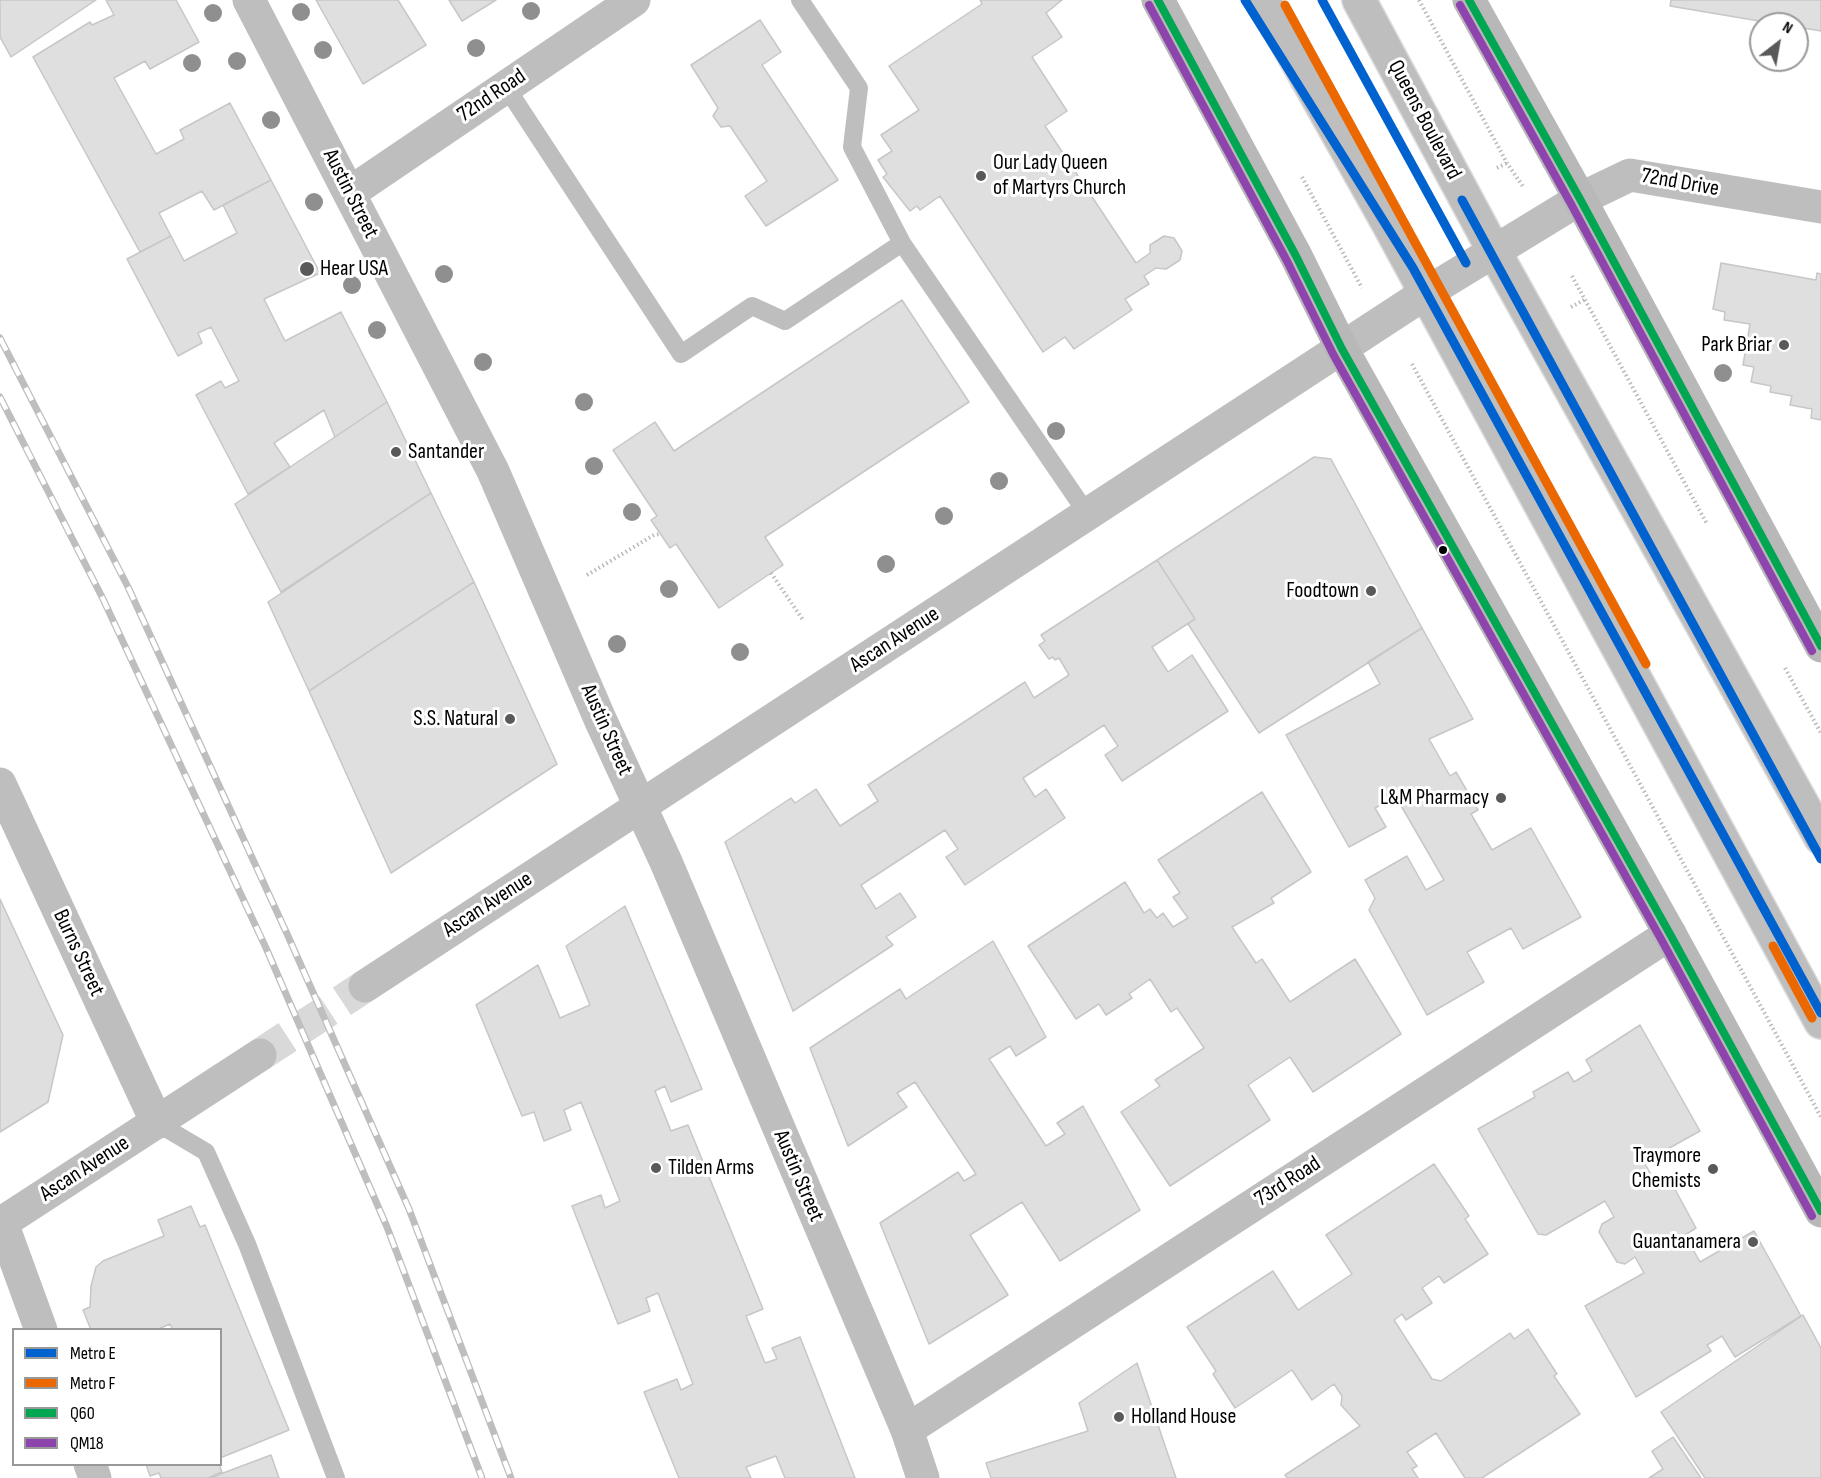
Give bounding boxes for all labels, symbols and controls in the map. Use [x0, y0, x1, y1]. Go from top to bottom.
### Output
north arrow [1749, 12, 1809, 72]
text: N [1779, 18, 1796, 38]
street label: Queens Boulevard [1382, 56, 1466, 184]
street label: 72nd Road [453, 64, 531, 128]
street label: Austin Street [316, 145, 384, 243]
place label: Our Lady Queen of Martyrs Church [993, 150, 1126, 202]
street label: 72nd Drive [1639, 163, 1721, 203]
marker: Our Lady Queen of Martyrs Church [974, 169, 988, 183]
place label: Hear USA [320, 256, 388, 282]
marker: Hear USA [298, 260, 316, 278]
place label: Park Briar [1701, 332, 1772, 358]
marker: Park Briar [1777, 338, 1791, 352]
place label: Santander [408, 439, 484, 465]
marker: Santander [389, 445, 403, 459]
unlabelled marker [1437, 544, 1449, 556]
place label: Foodtown [1286, 578, 1359, 604]
marker: Foodtown [1364, 584, 1378, 598]
street label: Ascan Avenue [845, 601, 945, 679]
street label: Austin Street [574, 680, 638, 780]
place label: S.S. Natural [413, 706, 498, 732]
marker: S.S. Natural [503, 712, 517, 726]
place label: L&M Pharmacy [1380, 785, 1489, 811]
marker: L&M Pharmacy [1494, 791, 1508, 805]
street label: Ascan Avenue [438, 866, 538, 944]
street label: Burns Street [46, 905, 110, 1001]
street label: Austin Street [767, 1126, 829, 1226]
street label: Ascan Avenue [35, 1130, 135, 1208]
place label: Traymore Chemists [1632, 1143, 1701, 1194]
street label: 73rd Road [1250, 1151, 1326, 1213]
place label: Tilden Arms [668, 1155, 754, 1181]
marker: Tilden Arms [649, 1161, 663, 1175]
marker: Traymore Chemists [1706, 1162, 1720, 1176]
place label: Guantanamera [1632, 1229, 1741, 1255]
marker: Guantanamera [1746, 1235, 1760, 1249]
legend [12, 1328, 222, 1466]
text: Metro E [70, 1343, 116, 1364]
text: Metro F [70, 1373, 116, 1394]
text: Q60 [70, 1403, 95, 1424]
place label: Holland House [1131, 1404, 1236, 1430]
marker: Holland House [1112, 1410, 1126, 1424]
text: QM18 [70, 1433, 104, 1454]

